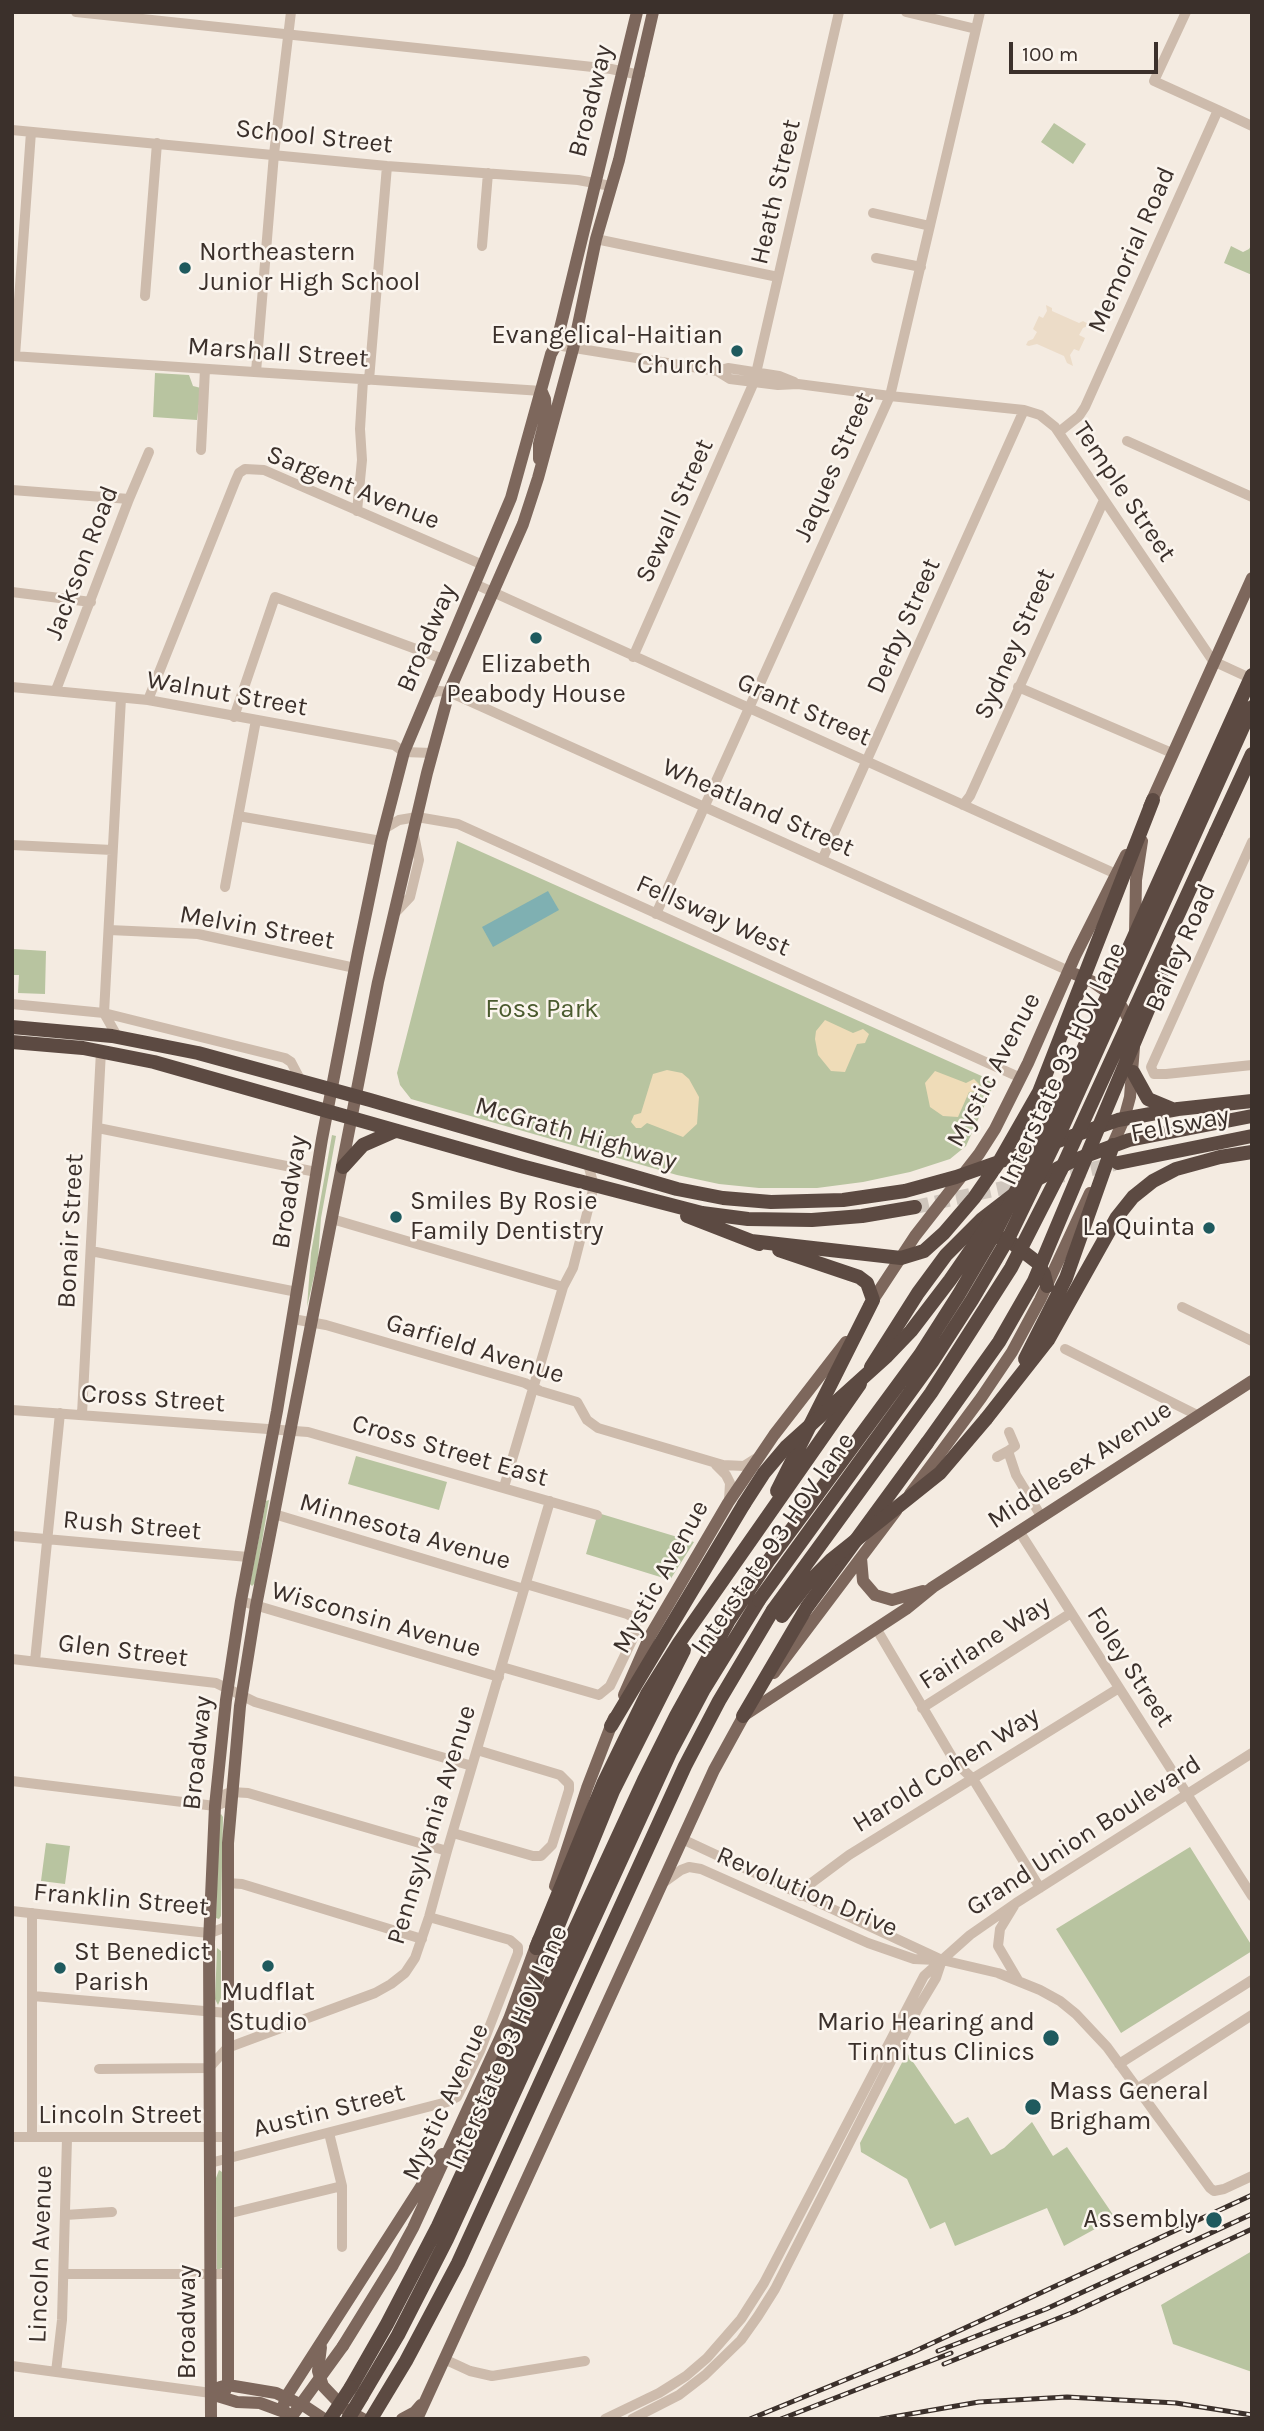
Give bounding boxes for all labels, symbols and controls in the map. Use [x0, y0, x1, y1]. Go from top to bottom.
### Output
scale bar [1012, 28, 1161, 72]
street label: Broadway [562, 42, 620, 160]
text: 100 m [1022, 42, 1079, 66]
street label: School Street [234, 113, 394, 161]
street label: Heath Street [744, 116, 808, 268]
street label: Memorial Road [1081, 162, 1183, 338]
place label: Northeastern Junior High School [199, 237, 421, 298]
marker: Northeastern Junior High School [177, 260, 193, 276]
place label: Evangelical-Haitian Church [491, 320, 723, 382]
street label: Marshall Street [186, 331, 370, 375]
marker: Evangelical-Haitian Church [729, 343, 745, 359]
street label: Jaques Street [787, 387, 881, 547]
street label: Temple Street [1066, 416, 1182, 568]
street label: Sewall Street [629, 434, 721, 588]
street label: Sargent Avenue [262, 439, 444, 537]
street label: Jackson Road [38, 482, 126, 644]
street label: Derby Street [860, 553, 948, 699]
street label: Sydney Street [968, 564, 1062, 724]
street label: Broadway [390, 579, 464, 697]
marker: Elizabeth Peabody House [528, 630, 544, 646]
place label: Elizabeth Peabody House [446, 649, 626, 710]
street label: Walnut Street [144, 665, 310, 723]
street label: Grant Street [732, 667, 876, 753]
street label: Wheatland Street [657, 752, 859, 864]
street label: Fellsway West [631, 868, 795, 964]
street label: Bailey Road [1139, 879, 1223, 1017]
street label: Melvin Street [177, 899, 337, 957]
street label: Interstate 93 HOV lane [993, 938, 1133, 1190]
street label: Mystic Avenue [940, 987, 1048, 1153]
park label: Foss Park [485, 994, 599, 1026]
street label: McGrath Highway [472, 1090, 680, 1178]
street label: Fellsway [1128, 1100, 1232, 1150]
street label: Broadway [266, 1133, 314, 1251]
street label: Bonair Street [51, 1153, 91, 1309]
place label: Smiles By Rosie Family Dentistry [410, 1186, 604, 1248]
marker: Smiles By Rosie Family Dentistry [388, 1209, 404, 1225]
place label: La Quinta [1082, 1212, 1195, 1244]
marker: La Quinta [1201, 1220, 1217, 1236]
street label: Garfield Avenue [382, 1307, 568, 1391]
street label: Cross Street [80, 1378, 226, 1420]
street label: Middlesex Avenue [982, 1394, 1178, 1536]
street label: Cross Street East [348, 1408, 552, 1494]
street label: Interstate 93 HOV lane [684, 1427, 862, 1661]
street label: Minnesota Avenue [296, 1487, 514, 1577]
street label: Mystic Avenue [606, 1495, 716, 1659]
street label: Rush Street [62, 1504, 202, 1548]
street label: Wisconsin Avenue [267, 1575, 485, 1665]
street label: Fairlane Way [914, 1589, 1056, 1697]
street label: Foley Street [1080, 1601, 1180, 1733]
street label: Glen Street [56, 1628, 190, 1674]
street label: Broadway [176, 1694, 220, 1812]
street label: Harold Cohen Way [847, 1700, 1045, 1840]
street label: Pennsylvania Avenue [381, 1702, 483, 1948]
street label: Grand Union Boulevard [961, 1749, 1207, 1923]
street label: Revolution Drive [712, 1840, 902, 1944]
street label: Franklin Street [32, 1877, 210, 1923]
street label: Interstate 93 HOV lane [439, 1921, 575, 2175]
place label: St Benedict Parish [74, 1937, 211, 1998]
marker: Mudflat Studio [260, 1958, 276, 1974]
marker: St Benedict Parish [52, 1960, 68, 1976]
place label: Mudflat Studio [221, 1977, 315, 2038]
place label: Mario Hearing and Tinnitus Clinics [817, 2007, 1035, 2068]
street label: Mystic Avenue [396, 2018, 496, 2186]
marker: Mario Hearing and Tinnitus Clinics [1041, 2028, 1061, 2048]
place label: Mass General Brigham [1049, 2076, 1209, 2138]
street label: Austin Street [250, 2077, 408, 2145]
marker: Mass General Brigham [1023, 2097, 1043, 2117]
street label: Lincoln Street [38, 2100, 202, 2132]
street label: Lincoln Avenue [22, 2165, 60, 2343]
place label: Assembly [1083, 2204, 1198, 2236]
marker: Assembly [1204, 2210, 1224, 2230]
street label: Broadway [172, 2265, 204, 2379]

